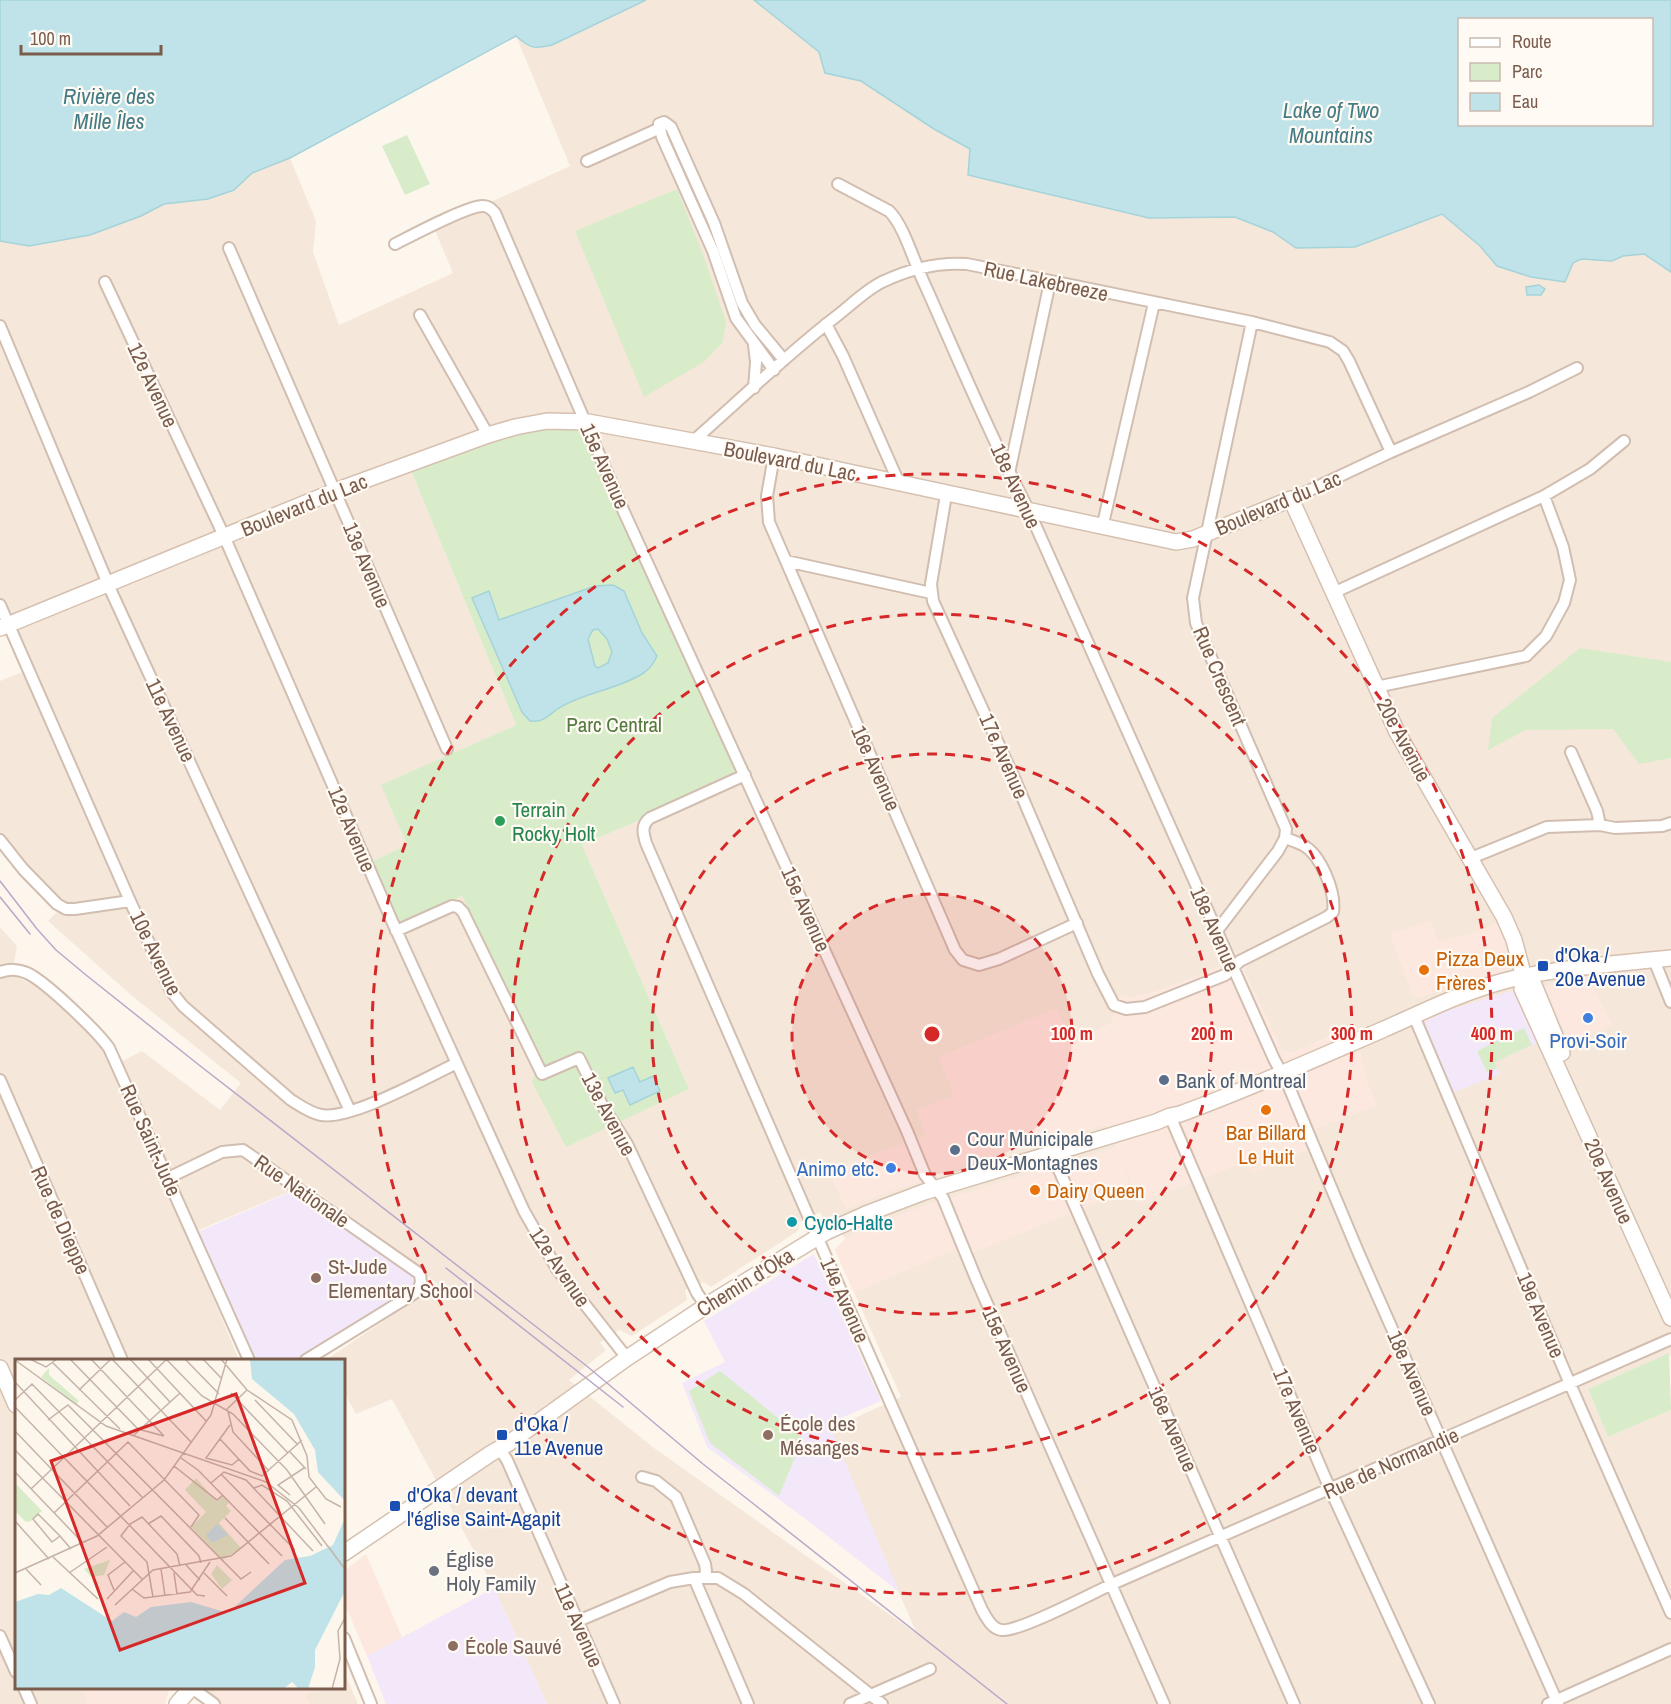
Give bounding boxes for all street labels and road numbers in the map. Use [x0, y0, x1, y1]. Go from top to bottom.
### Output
street label: Rue Lakebreeze [981, 254, 1111, 308]
street label: 12e Avenue [121, 338, 185, 432]
street label: 15e Avenue [573, 419, 637, 513]
street label: Boulevard du Lac [721, 434, 859, 488]
street label: 18e Avenue [984, 439, 1048, 533]
street label: Boulevard du Lac [1211, 463, 1345, 543]
street label: Boulevard du Lac [236, 466, 372, 544]
street label: 13e Avenue [336, 518, 398, 612]
street label: Rue Crescent [1186, 622, 1254, 730]
street label: 11e Avenue [139, 673, 203, 767]
street label: 20e Avenue [1370, 693, 1438, 787]
street label: 17e Avenue [972, 709, 1036, 803]
street label: 16e Avenue [844, 721, 908, 815]
street label: 12e Avenue [321, 782, 383, 876]
street label: 15e Avenue [774, 862, 838, 956]
street label: 18e Avenue [1183, 882, 1247, 976]
street label: 10e Avenue [123, 906, 189, 1000]
street label: 13e Avenue [575, 1067, 643, 1161]
street label: Rue Saint-Jude [113, 1079, 189, 1201]
street label: 20e Avenue [1577, 1134, 1641, 1228]
street label: Rue Nationale [249, 1148, 355, 1234]
street label: Rue de Dieppe [24, 1161, 98, 1279]
street label: 12e Avenue [523, 1221, 597, 1313]
street label: Chemin d'Oka [691, 1240, 799, 1323]
street label: 14e Avenue [813, 1253, 877, 1347]
street label: 19e Avenue [1510, 1268, 1572, 1362]
street label: 15e Avenue [975, 1303, 1039, 1397]
street label: 18e Avenue [1380, 1326, 1444, 1420]
street label: 17e Avenue [1266, 1364, 1328, 1458]
street label: 16e Avenue [1141, 1382, 1205, 1476]
street label: Rue de Normandie [1319, 1420, 1463, 1506]
street label: 11e Avenue [548, 1578, 610, 1672]

